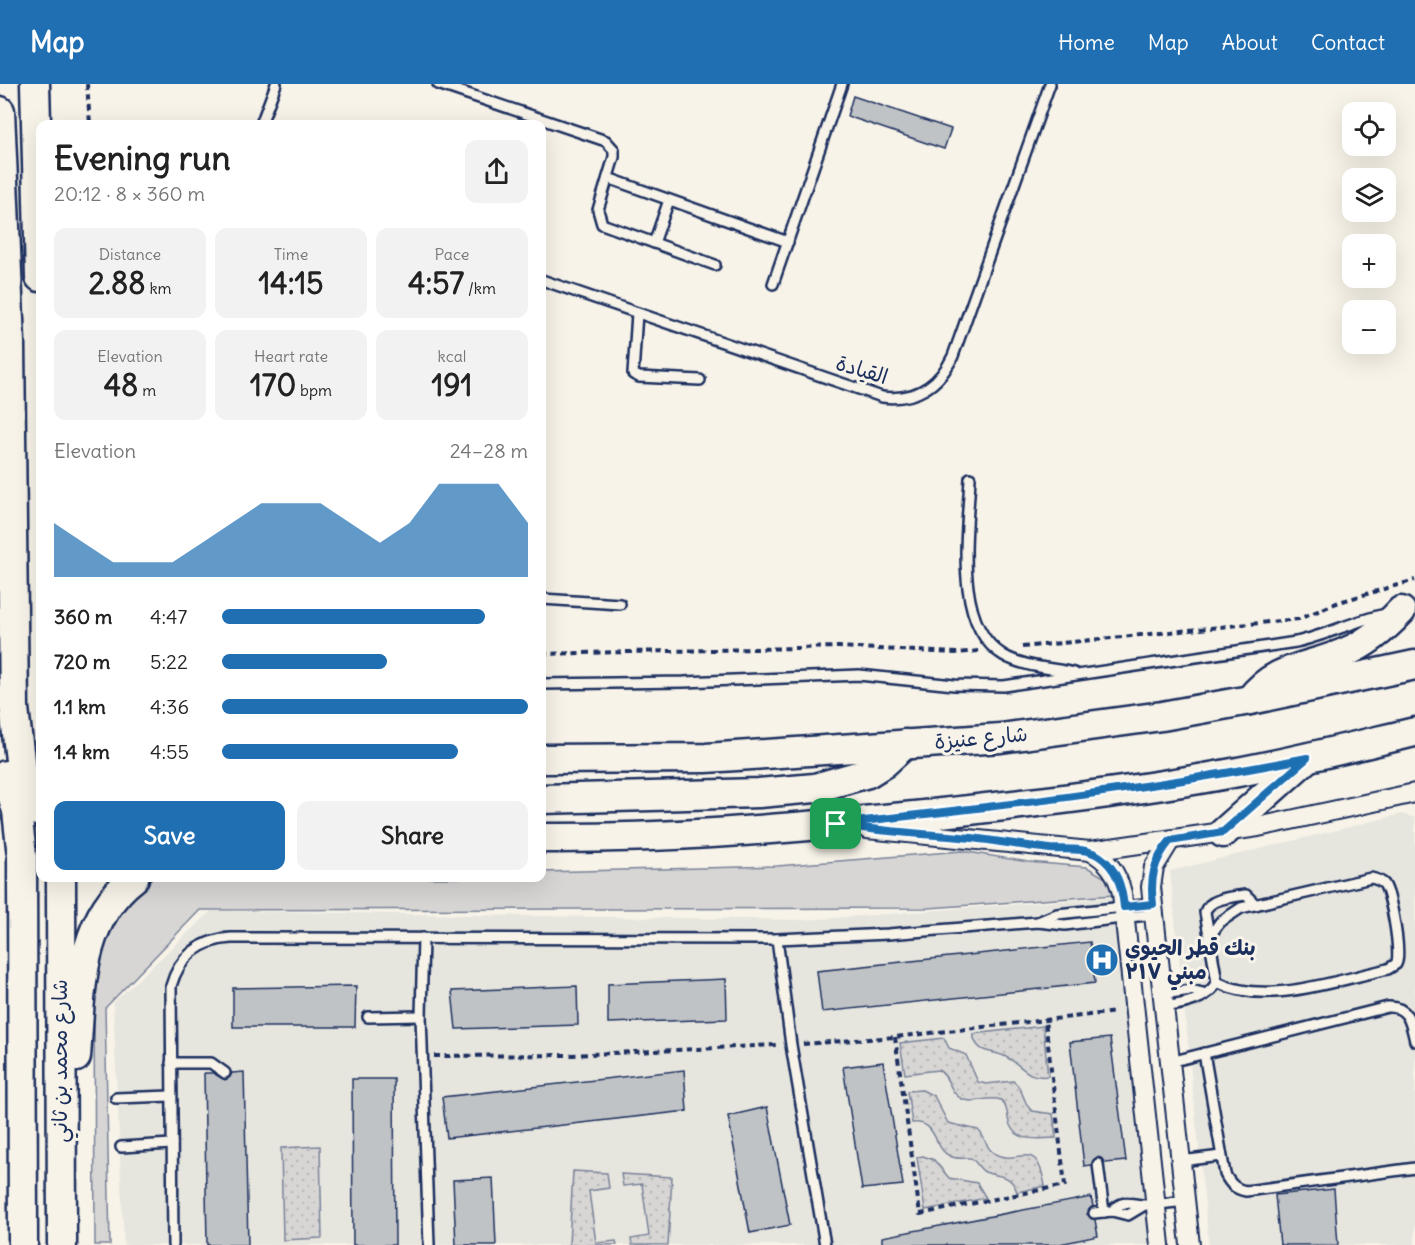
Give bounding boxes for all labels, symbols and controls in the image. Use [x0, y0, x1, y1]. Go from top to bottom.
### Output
text: Map [30, 24, 84, 60]
text: Home [1058, 29, 1115, 56]
text: Map [1148, 29, 1189, 56]
text: About [1222, 29, 1278, 56]
text: Contact [1311, 29, 1385, 56]
map controls [1342, 102, 1396, 354]
button: locate [1342, 102, 1396, 156]
text: Evening run [54, 137, 230, 179]
button: share [465, 140, 528, 203]
button: layers [1342, 168, 1396, 222]
text: 20:12 · 8 × 360 m [54, 181, 205, 206]
button: + [1342, 234, 1396, 288]
text: Distance [99, 244, 161, 264]
text: Time [274, 244, 308, 264]
text: Pace [435, 244, 469, 264]
text: 2.88 [88, 264, 146, 302]
text: 14:15 [258, 264, 324, 302]
text: 4:57 [408, 264, 464, 302]
text: km [146, 278, 172, 298]
text: /km [464, 278, 496, 298]
button: − [1342, 300, 1396, 354]
text: Elevation [97, 346, 163, 366]
text: Heart rate [254, 346, 328, 366]
text: kcal [438, 346, 466, 366]
street label: القيادة [833, 349, 891, 390]
text: 48 [104, 366, 138, 404]
text: 170 [250, 366, 296, 404]
text: 191 [431, 366, 473, 404]
text: m [138, 380, 156, 400]
text: bpm [296, 380, 332, 400]
text: Elevation [54, 438, 136, 463]
text: 24–28 m [450, 438, 528, 463]
text: 360 m [54, 604, 112, 629]
text: 4:47 [150, 604, 187, 629]
text: 720 m [54, 649, 110, 674]
text: 5:22 [150, 649, 188, 674]
text: 1.1 km [54, 694, 106, 719]
text: 4:36 [150, 694, 189, 719]
street label: شارع عنيزة [933, 720, 1029, 757]
text: 1.4 km [54, 739, 110, 764]
text: 4:55 [150, 739, 189, 764]
pin [810, 798, 861, 849]
button: Save [54, 801, 285, 870]
button: Share [297, 801, 528, 870]
icon: arrive [819, 807, 852, 840]
place label: بنك قطر الحيوي مبني ٣١٧ [1125, 934, 1256, 991]
hospital icon: بنك قطر الحيوي مبني ٣١٧ [1084, 942, 1120, 978]
street label: شارع محمد بن ثاني [46, 979, 79, 1143]

